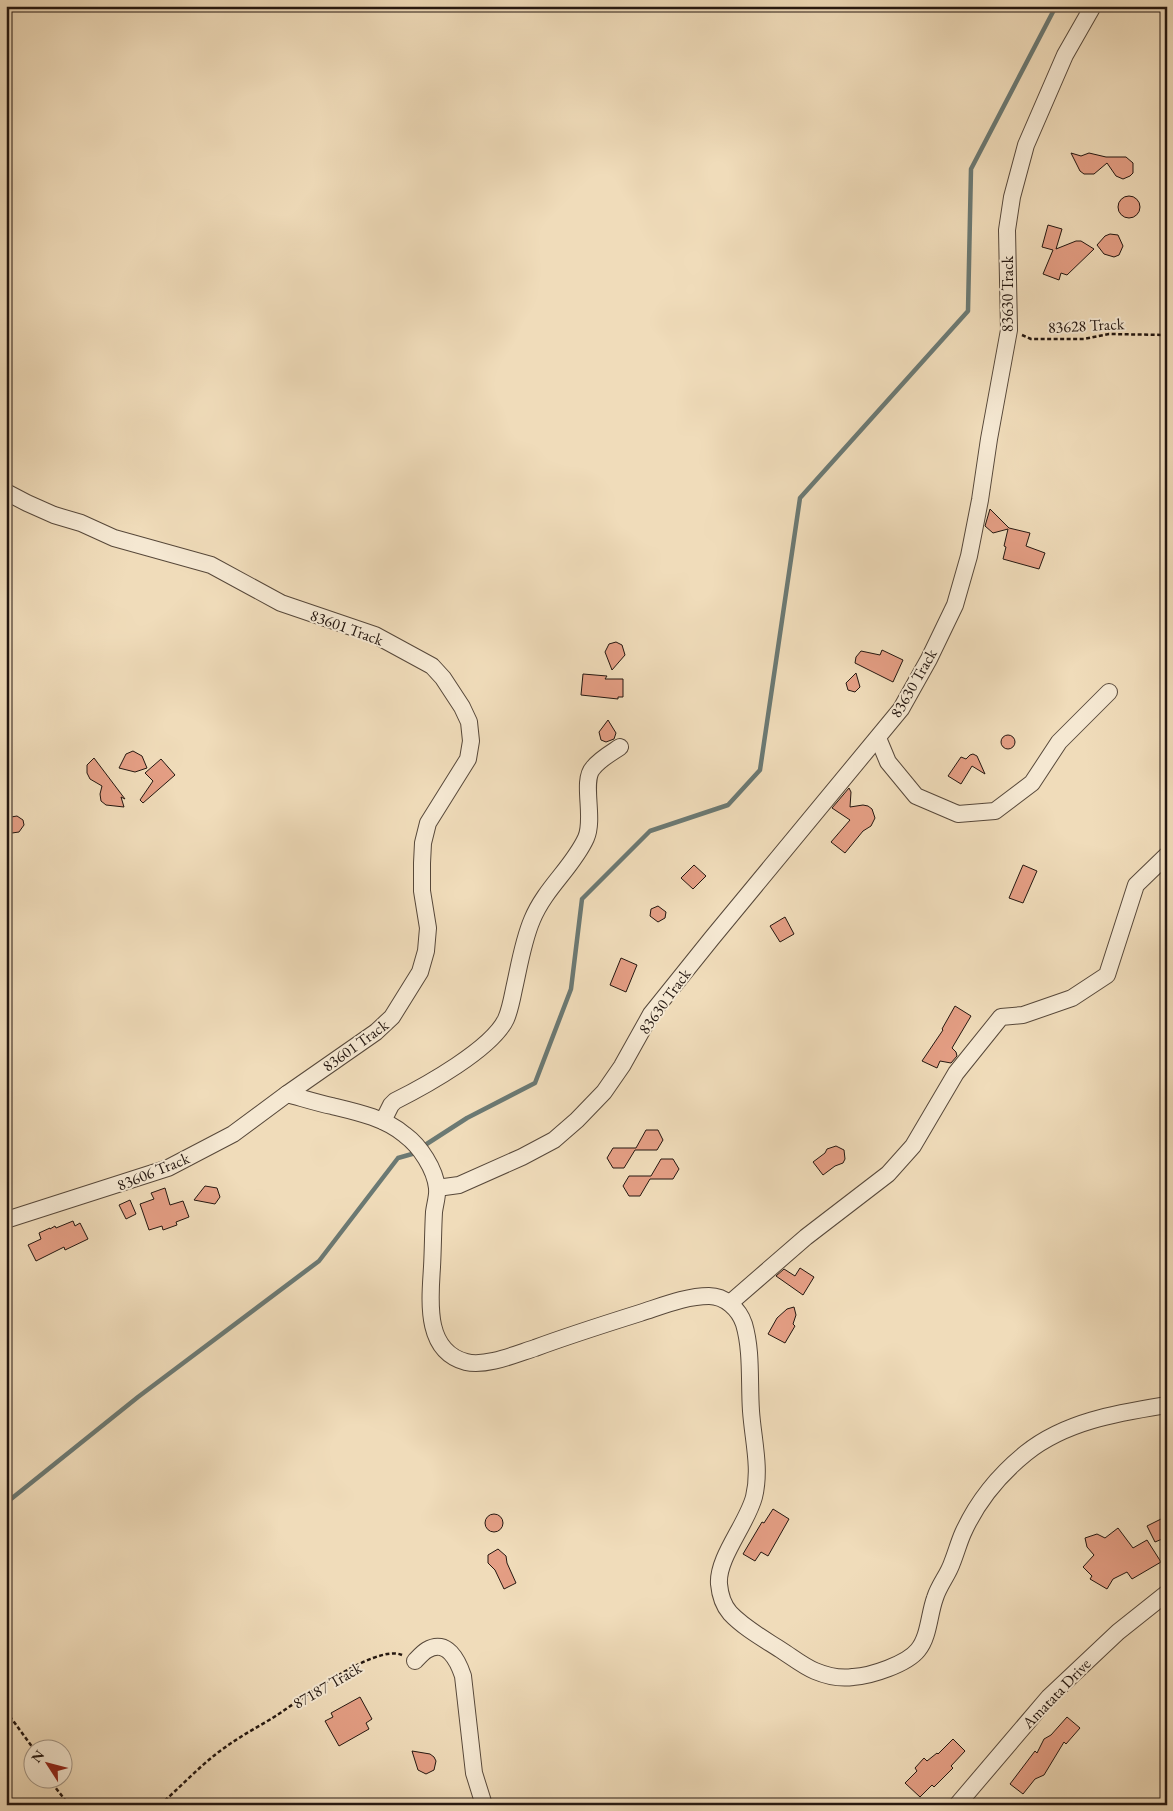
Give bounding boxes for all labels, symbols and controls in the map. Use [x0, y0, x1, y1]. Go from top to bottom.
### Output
street label: 83630 Track [997, 255, 1018, 332]
street label: 83628 Track [1047, 313, 1125, 338]
street label: 83601 Track [307, 605, 387, 651]
street label: 83630 Track [885, 644, 942, 722]
street label: 83630 Track [633, 964, 696, 1038]
street label: 83601 Track [318, 1014, 393, 1076]
street label: 83606 Track [114, 1147, 193, 1196]
street label: Amatata Drive [1017, 1654, 1095, 1734]
street label: 87187 Track [289, 1657, 366, 1714]
north arrow [22, 1738, 72, 1788]
text: N [27, 1746, 48, 1766]

